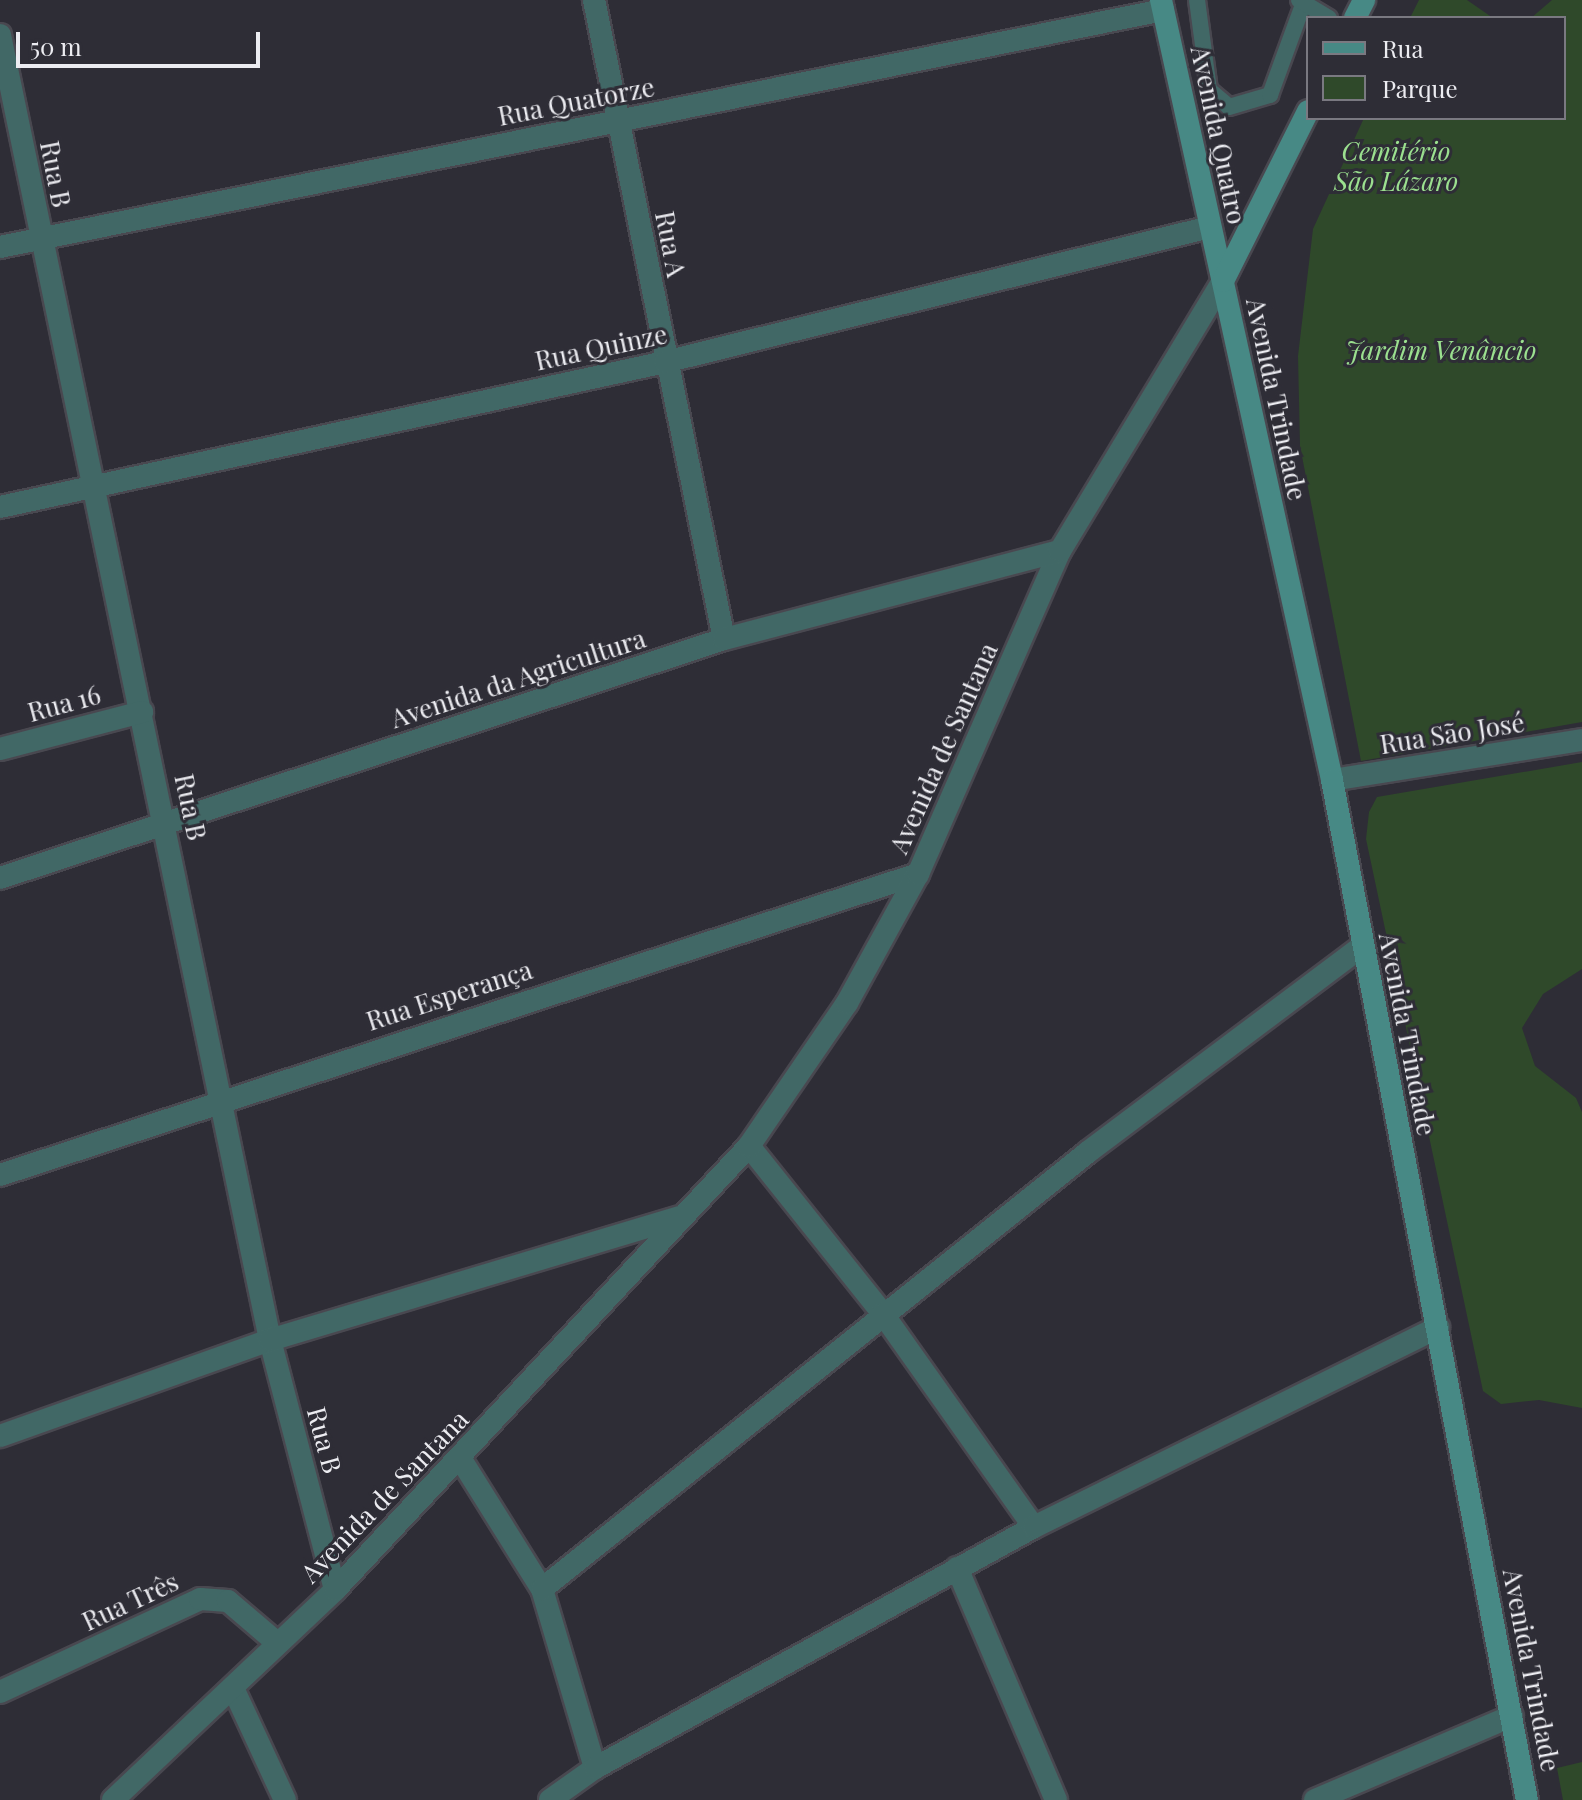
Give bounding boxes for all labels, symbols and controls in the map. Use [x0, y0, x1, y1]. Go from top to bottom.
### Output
scale bar [20, 16, 264, 66]
legend [1306, 16, 1566, 120]
text: 50 m [30, 30, 82, 62]
text: Rua [1382, 32, 1423, 64]
street label: Avenida Quatro [1185, 43, 1253, 227]
street label: Rua Quatorze [495, 70, 657, 132]
text: Parque [1382, 72, 1458, 104]
park label: Cemitério São Lázaro [1334, 135, 1458, 196]
street label: Rua B [34, 138, 78, 210]
street label: Rua A [649, 208, 693, 280]
street label: Avenida Trindade [1240, 295, 1314, 503]
street label: Rua Quinze [532, 318, 670, 376]
park label: Jardim Venâncio [1346, 334, 1536, 366]
street label: Avenida da Agricultura [386, 622, 650, 734]
street label: Avenida de Santana [882, 638, 1004, 858]
street label: Rua 16 [24, 678, 104, 728]
street label: Rua São José [1377, 706, 1527, 760]
street label: Rua B [169, 771, 213, 843]
street label: Avenida Trindade [1373, 929, 1443, 1139]
street label: Rua Esperança [362, 953, 536, 1037]
street label: Avenida de Santana [294, 1403, 474, 1589]
street label: Rua B [301, 1403, 349, 1477]
street label: Rua Três [77, 1565, 183, 1637]
street label: Avenida Trindade [1497, 1565, 1567, 1775]

